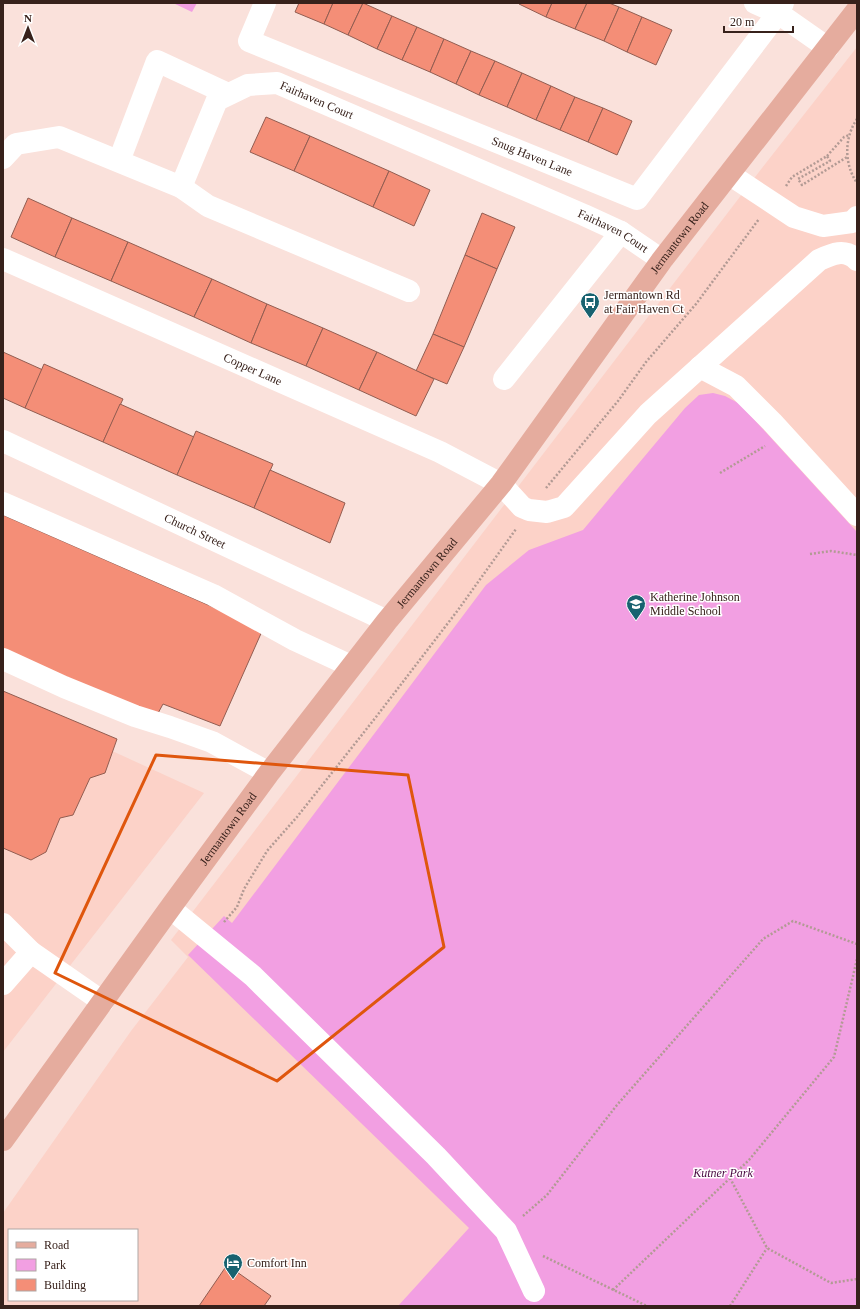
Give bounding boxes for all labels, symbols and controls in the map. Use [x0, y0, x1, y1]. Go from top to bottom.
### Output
north arrow [8, 8, 48, 48]
scale bar [724, 8, 793, 34]
text: N [24, 12, 32, 24]
text: 20 m [730, 15, 755, 29]
street label: Fairhaven Court [278, 78, 356, 122]
street label: Snug Haven Lane [490, 134, 575, 179]
street label: Jermantown Road [647, 199, 712, 277]
street label: Fairhaven Court [576, 206, 652, 256]
place label: Jermantown Rd at Fair Haven Ct [604, 288, 684, 316]
bus stop icon: Jermantown Rd at Fair Haven Ct [579, 291, 601, 319]
street label: Copper Lane [221, 350, 284, 388]
street label: Church Street [162, 511, 229, 552]
street label: Jermantown Road [394, 535, 460, 611]
place label: Katherine Johnson Middle School [650, 590, 740, 618]
school or university icon: Katherine Johnson Middle School [625, 593, 647, 621]
street label: Jermantown Road [197, 790, 259, 868]
park label: Kutner Park [692, 1166, 753, 1180]
legend [8, 1229, 138, 1301]
text: Road [44, 1238, 69, 1252]
hotel icon: Comfort Inn [222, 1252, 244, 1280]
place label: Comfort Inn [247, 1256, 307, 1270]
text: Park [44, 1258, 66, 1272]
text: Building [44, 1278, 86, 1292]

